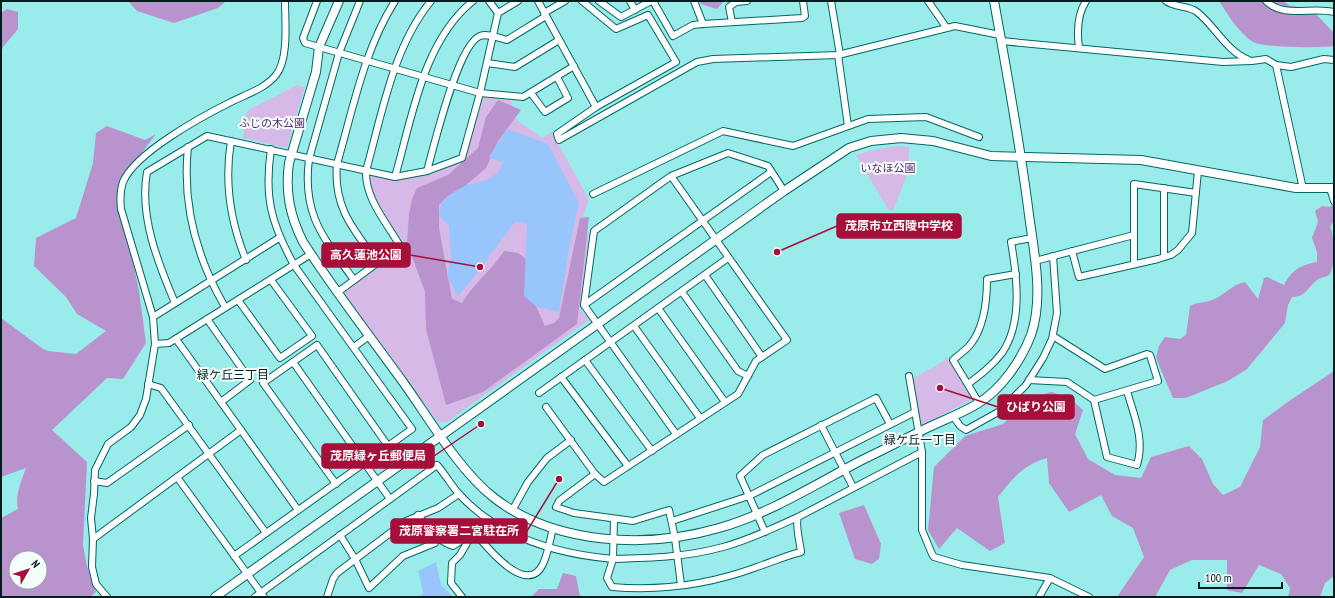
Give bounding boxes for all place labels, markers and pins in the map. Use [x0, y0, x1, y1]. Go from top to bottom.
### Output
callout: 茂原市立西陵中学校 [837, 214, 961, 238]
callout: 高久蓮池公園 [322, 243, 410, 267]
callout: ひばり公園 [998, 395, 1074, 419]
callout: 茂原緑ヶ丘郵便局 [322, 444, 434, 468]
callout: 茂原警察署二宮駐在所 [391, 519, 527, 543]

